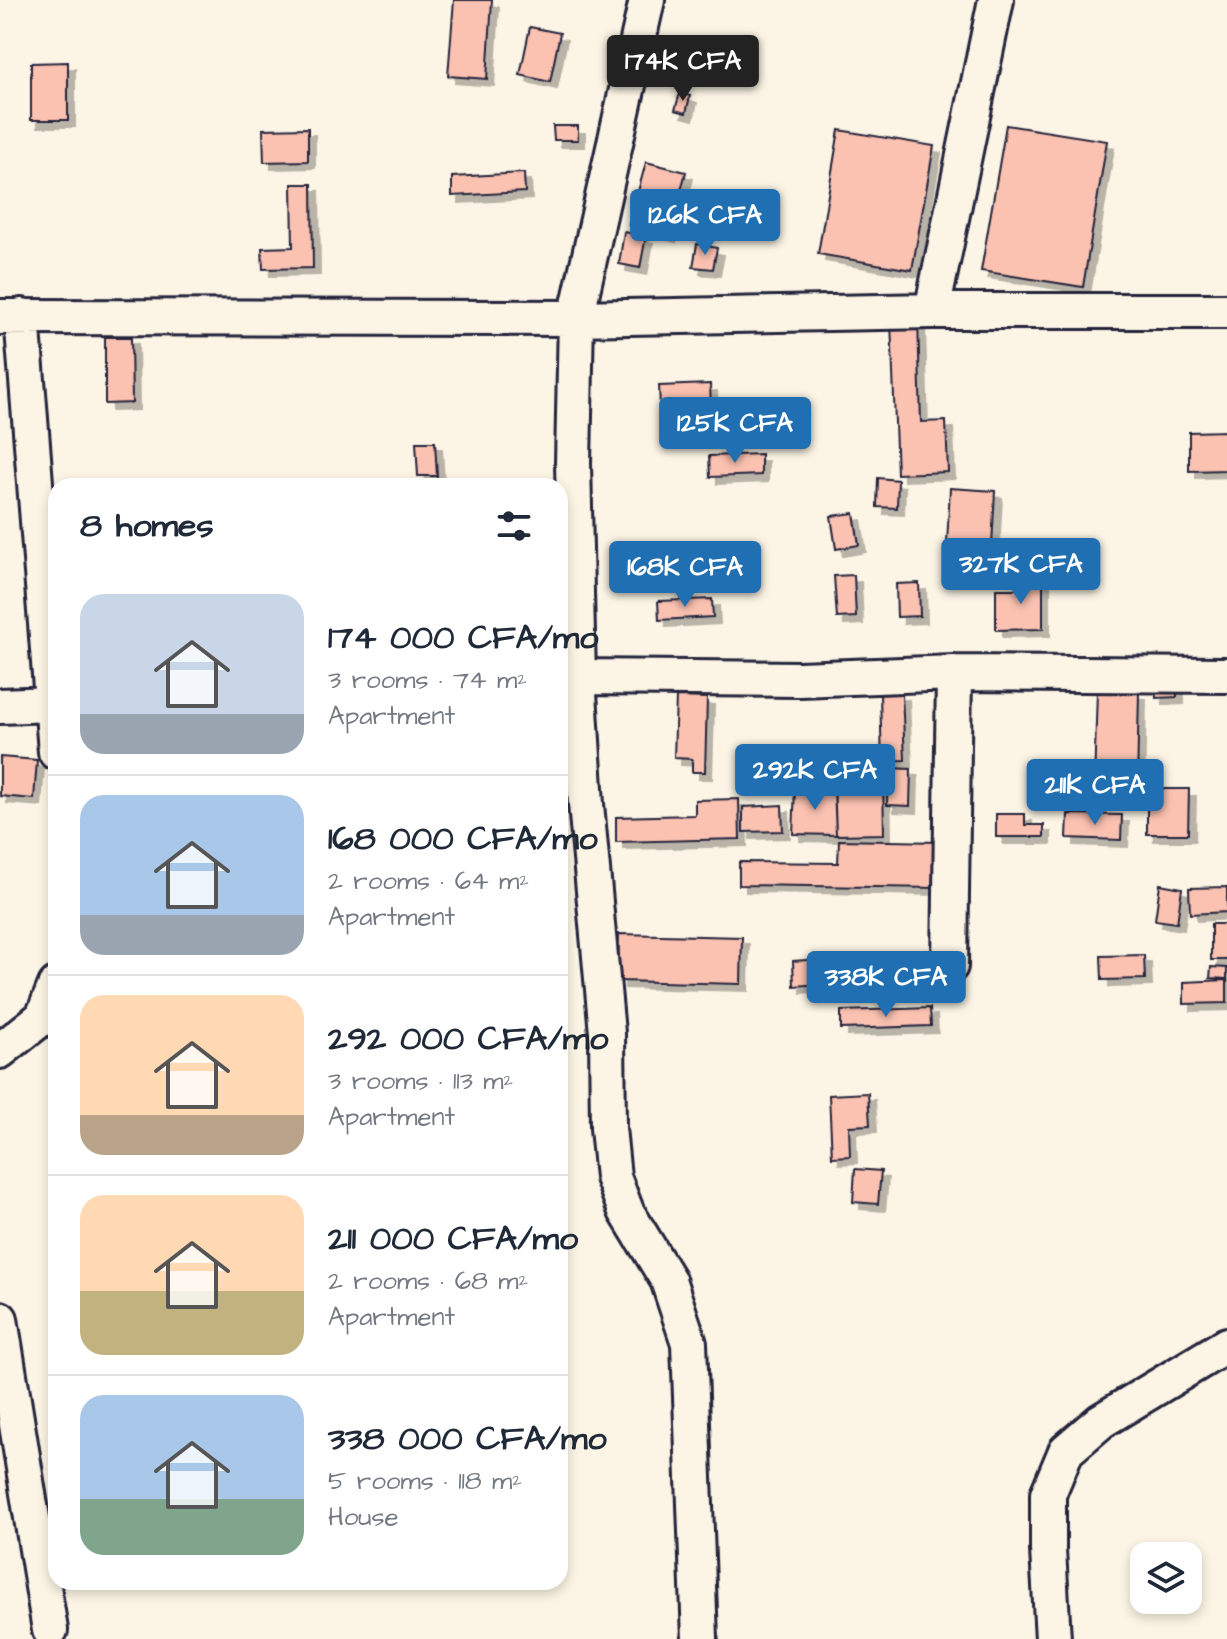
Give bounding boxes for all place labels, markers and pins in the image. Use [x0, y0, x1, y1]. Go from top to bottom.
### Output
pin: 174K CFA [600, 35, 766, 103]
pin: 126K CFA [622, 189, 788, 257]
pin: 125K CFA [652, 397, 818, 465]
pin: 327K CFA [938, 538, 1104, 606]
pin: 168K CFA [602, 541, 768, 609]
pin: 292K CFA [732, 744, 898, 812]
pin: 211K CFA [1012, 759, 1178, 827]
pin: 338K CFA [803, 951, 969, 1019]

